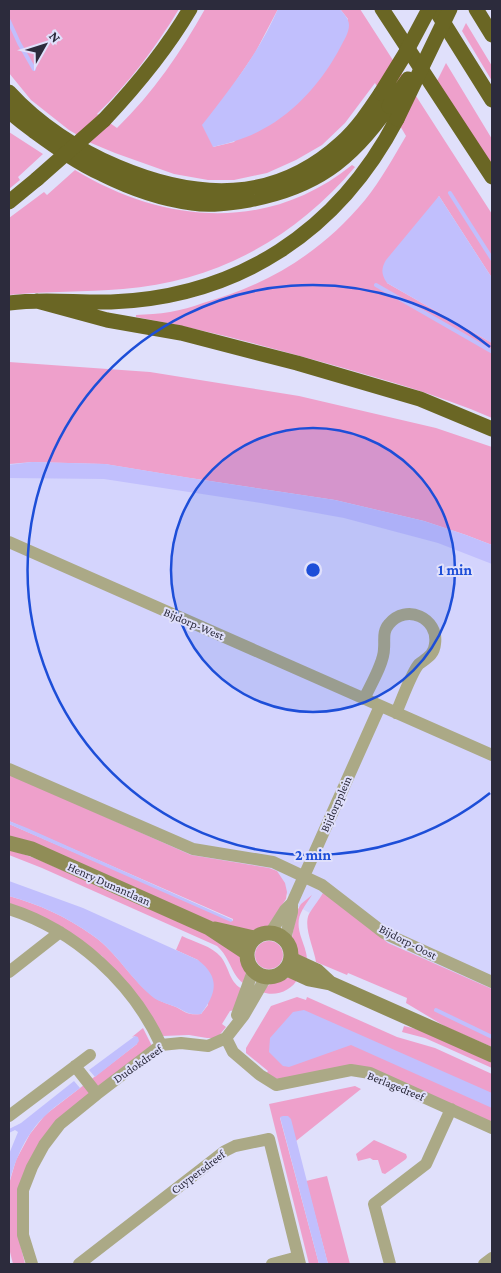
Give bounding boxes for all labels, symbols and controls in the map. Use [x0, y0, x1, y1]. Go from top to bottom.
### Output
north arrow [20, 20, 70, 70]
text: N [46, 28, 65, 46]
centre of rings [304, 561, 322, 579]
text: 1 min [438, 562, 472, 578]
street label: Bijdorp-West [162, 605, 227, 643]
street label: Bijdorpplein [317, 773, 355, 834]
text: 2 min [295, 847, 331, 863]
street label: Henry Dunantlaan [65, 859, 153, 909]
street label: Bijdorp-Oost [377, 922, 440, 963]
street label: Dudokdreef [111, 1041, 166, 1086]
street label: Berlagedreef [365, 1068, 428, 1104]
street label: Cuypersdreef [168, 1146, 229, 1197]

